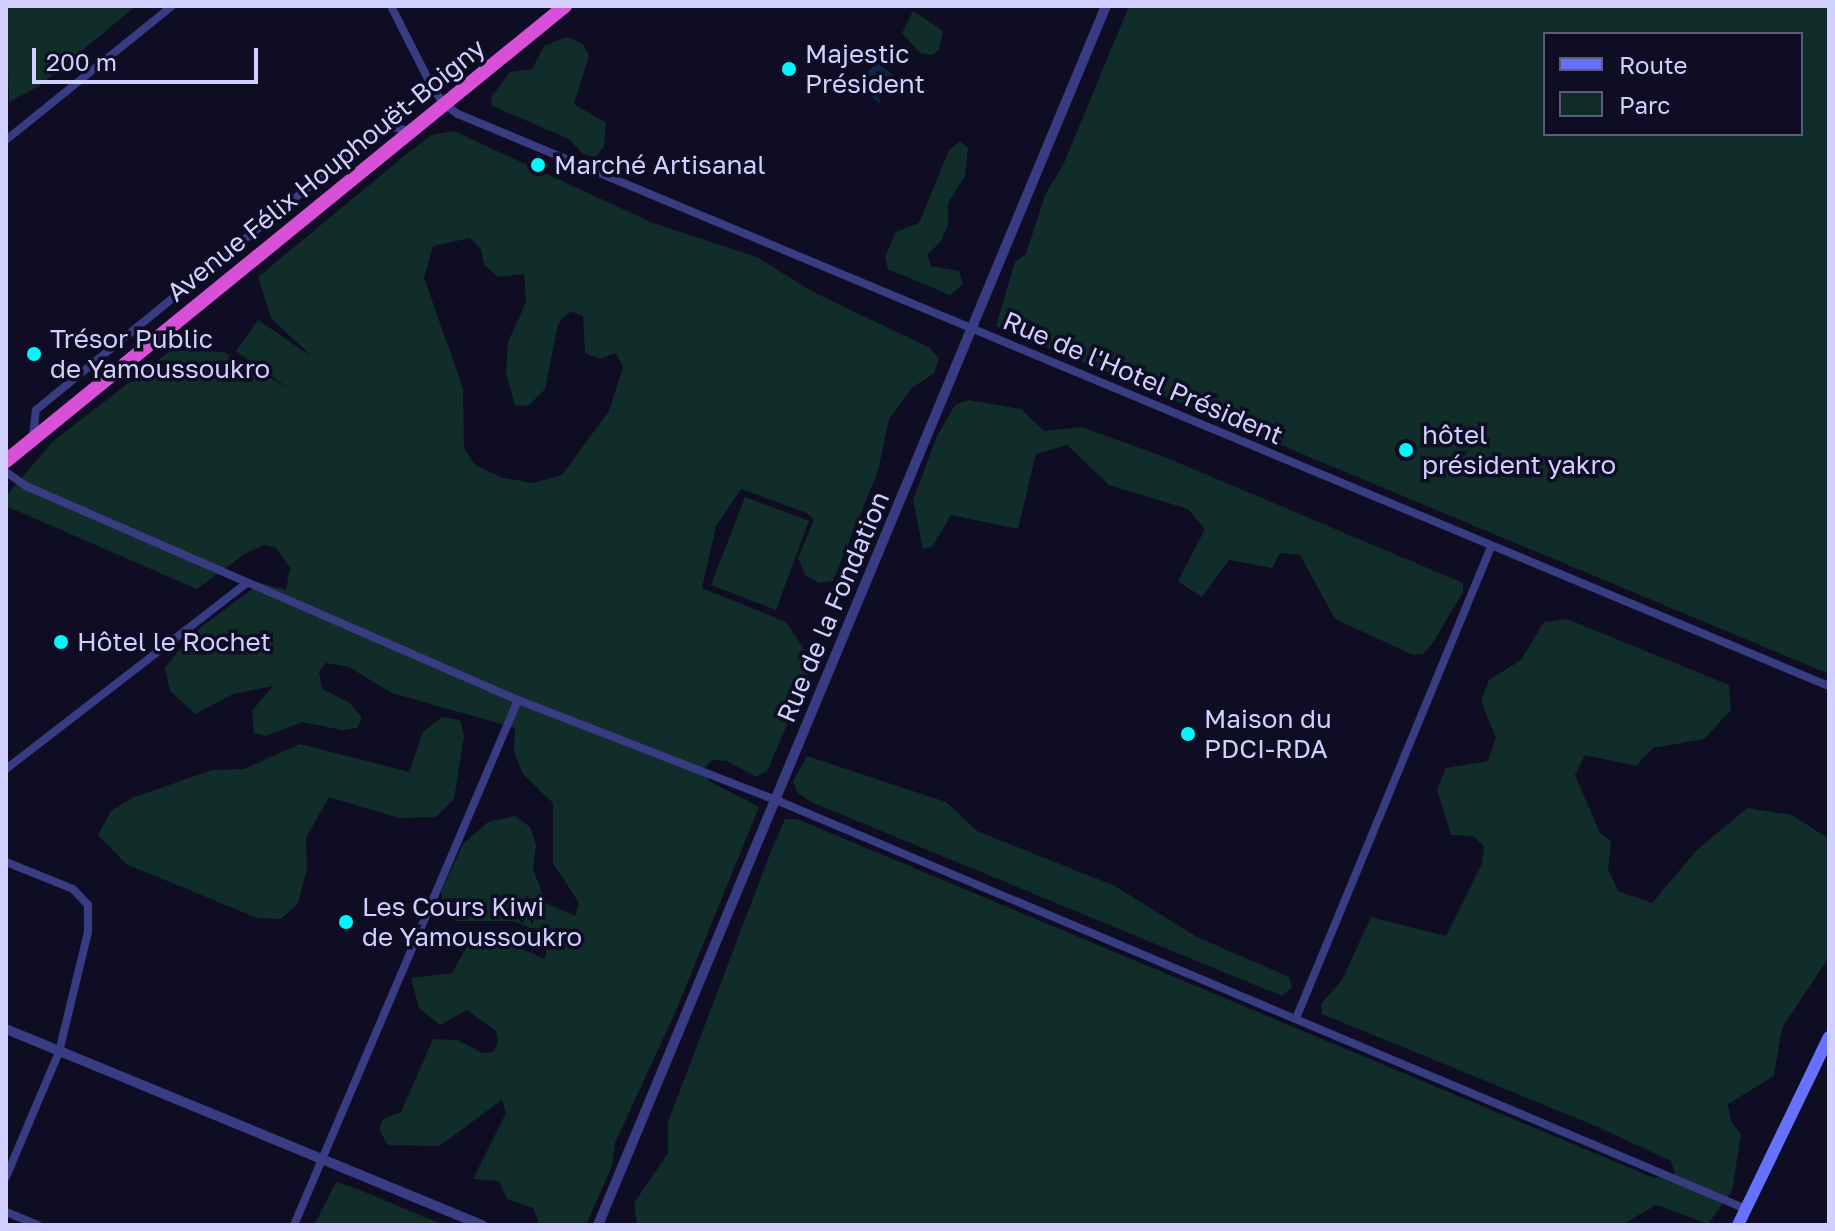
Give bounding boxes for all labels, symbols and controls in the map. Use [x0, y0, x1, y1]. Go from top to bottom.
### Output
scale bar [36, 32, 262, 82]
street label: Avenue Félix Houphouët-Boigny [161, 32, 491, 308]
legend [1543, 32, 1803, 136]
place label: Majestic Président [805, 38, 925, 100]
text: 200 m [46, 47, 117, 76]
text: Route [1619, 50, 1688, 79]
marker: Majestic Président [780, 60, 798, 78]
text: Parc [1619, 90, 1670, 119]
place label: Marché Artisanal [554, 149, 766, 181]
marker: Marché Artisanal [529, 156, 547, 174]
street label: Rue de l'Hotel Président [999, 305, 1287, 451]
place label: Trésor Public de Yamoussoukro [50, 323, 270, 384]
marker: Trésor Public de Yamoussoukro [25, 345, 43, 363]
place label: hôtel président yakro [1422, 419, 1616, 480]
marker: hôtel président yakro [1397, 441, 1415, 459]
street label: Rue de la Fondation [770, 487, 896, 727]
place label: Hôtel le Rochet [77, 626, 271, 658]
marker: Hôtel le Rochet [52, 633, 70, 651]
place label: Maison du PDCI-RDA [1204, 703, 1332, 764]
marker: Maison du PDCI-RDA [1179, 725, 1197, 743]
place label: Les Cours Kiwi de Yamoussoukro [362, 891, 582, 952]
marker: Les Cours Kiwi de Yamoussoukro [337, 913, 355, 931]

